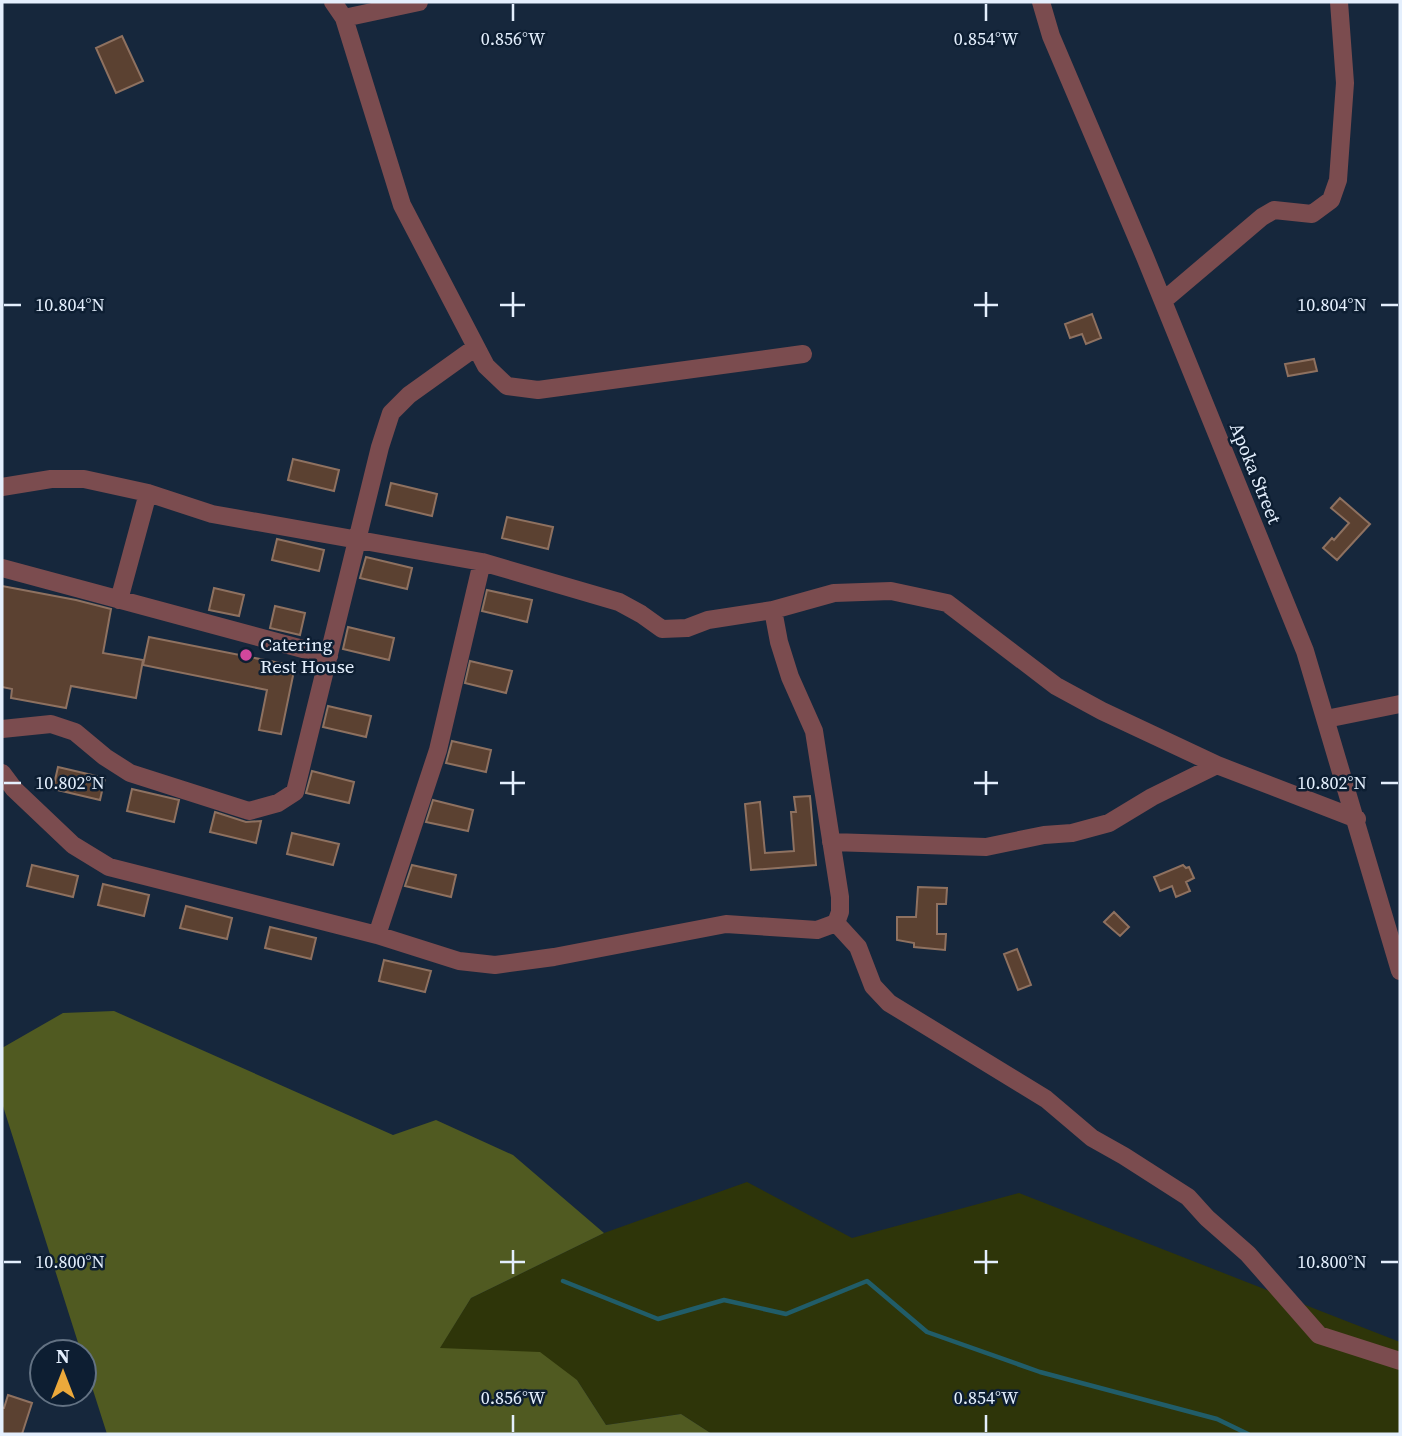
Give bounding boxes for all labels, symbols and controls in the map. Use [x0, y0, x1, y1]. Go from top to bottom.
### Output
text: 0.856°W [481, 26, 546, 51]
text: 0.854°W [954, 26, 1019, 51]
text: 10.804°N [35, 292, 105, 317]
text: 10.804°N [1297, 292, 1367, 317]
street label: Apoka Street [1224, 419, 1288, 528]
place label: Catering Rest House [260, 631, 355, 679]
marker: Catering Rest House [238, 647, 254, 663]
text: 10.802°N [35, 770, 105, 795]
text: 10.802°N [1297, 770, 1367, 795]
text: 10.800°N [35, 1249, 105, 1274]
text: 10.800°N [1297, 1249, 1367, 1274]
north arrow [28, 1338, 98, 1408]
text: N [56, 1343, 70, 1369]
text: 0.856°W [481, 1385, 546, 1410]
text: 0.854°W [954, 1385, 1019, 1410]

